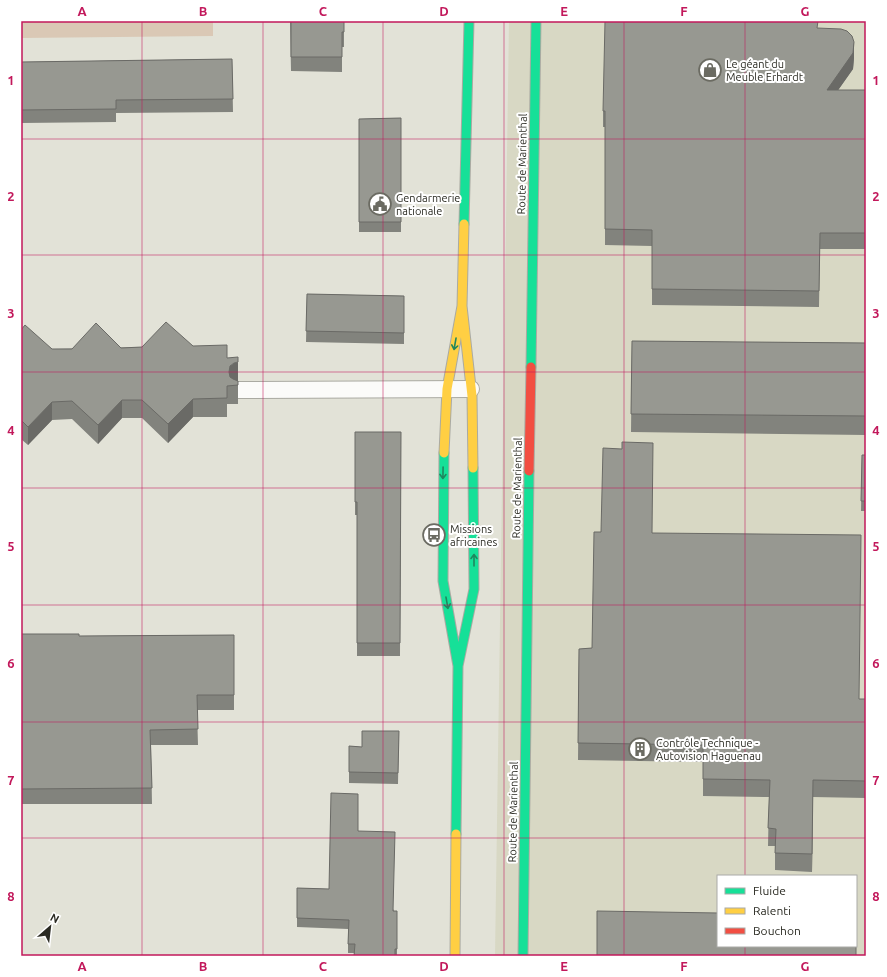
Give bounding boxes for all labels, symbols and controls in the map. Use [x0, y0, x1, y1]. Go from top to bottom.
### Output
text: A [77, 4, 87, 18]
text: B [199, 4, 208, 18]
text: C [319, 4, 328, 18]
text: D [439, 4, 449, 18]
text: E [560, 4, 568, 18]
text: F [680, 4, 688, 18]
text: G [801, 4, 810, 18]
shop icon: Le géant du Meuble Erhardt [697, 57, 723, 83]
place label: Le géant du Meuble Erhardt [726, 58, 804, 83]
text: 1 [7, 73, 15, 87]
text: 1 [872, 73, 880, 87]
street label: Route de Marienthal [515, 113, 529, 215]
text: 2 [7, 189, 15, 203]
text: 2 [872, 189, 880, 203]
public building icon: Gendarmerie nationale [367, 191, 393, 217]
place label: Gendarmerie nationale [396, 192, 460, 217]
text: 3 [7, 306, 15, 320]
text: 3 [872, 306, 880, 320]
one-way arrow [450, 337, 458, 350]
text: 4 [7, 423, 15, 437]
text: 4 [872, 423, 880, 437]
street label: Route de Marienthal [510, 437, 524, 539]
one-way arrow [439, 466, 447, 479]
bus stop icon: Missions africaines [421, 522, 447, 548]
place label: Missions africaines [450, 523, 497, 548]
text: 5 [7, 539, 15, 553]
text: 5 [872, 539, 880, 553]
one-way arrow [470, 554, 478, 567]
one-way arrow [443, 596, 451, 609]
text: 6 [7, 656, 15, 670]
text: 6 [872, 656, 880, 670]
building icon: Contrôle Technique - Autovision Haguenau [627, 736, 653, 762]
place label: Contrôle Technique - Autovision Haguenau [656, 737, 761, 762]
street label: Route de Marienthal [506, 761, 520, 863]
text: 7 [7, 773, 15, 787]
text: 7 [872, 773, 880, 787]
legend [717, 875, 857, 947]
text: Fluide [753, 884, 786, 897]
text: 8 [7, 889, 15, 903]
text: 8 [872, 889, 880, 903]
text: Ralenti [753, 904, 791, 917]
north arrow [30, 907, 70, 947]
text: N [48, 911, 61, 925]
text: Bouchon [753, 924, 801, 937]
text: A [77, 959, 87, 973]
text: B [199, 959, 208, 973]
text: C [319, 959, 328, 973]
text: D [439, 959, 449, 973]
text: E [560, 959, 568, 973]
text: F [680, 959, 688, 973]
text: G [801, 959, 810, 973]

